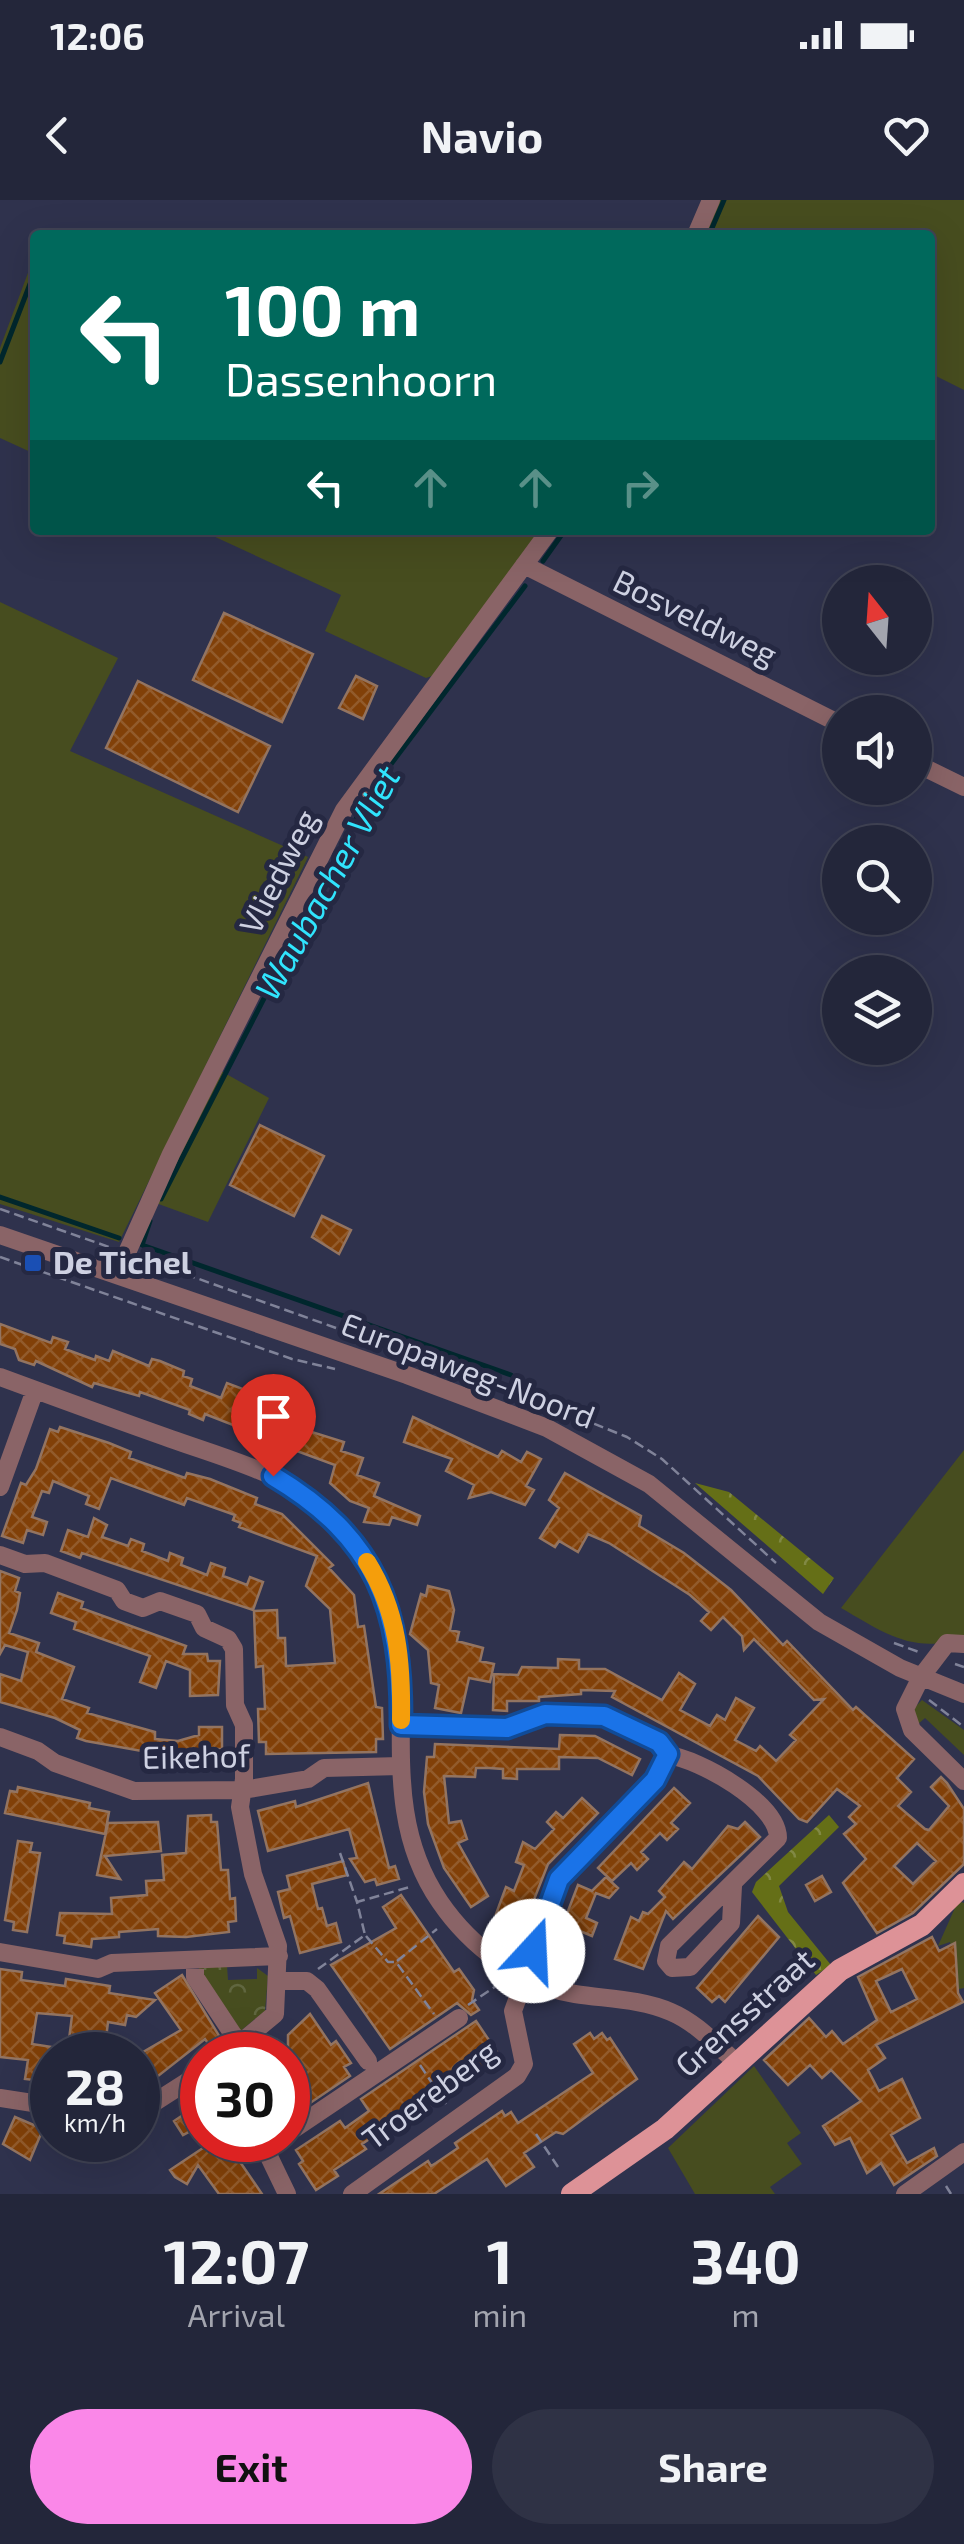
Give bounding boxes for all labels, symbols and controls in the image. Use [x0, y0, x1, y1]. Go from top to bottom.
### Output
text: 12:06 [50, 12, 145, 58]
icon: back [30, 108, 85, 163]
text: Navio [421, 108, 543, 162]
icon: heart [879, 108, 934, 163]
text: 100 m [225, 266, 420, 350]
icon: left [60, 270, 190, 400]
text: Dassenhoorn [225, 351, 497, 405]
icon: left [298, 460, 353, 515]
icon: ahead [403, 460, 458, 515]
icon: ahead [508, 460, 563, 515]
icon: right [613, 460, 668, 515]
street label: Bosveldweg [608, 560, 784, 672]
north arrow [822, 565, 932, 675]
map controls [822, 565, 932, 1065]
button: sound [822, 695, 932, 805]
water label: Waubacher Vliet [245, 757, 408, 1006]
street label: Vliedweg [230, 803, 325, 939]
button: search [822, 825, 932, 935]
button: layers [822, 955, 932, 1065]
place label: De Tichel [53, 1242, 192, 1280]
marker: De Tichel [22, 1252, 44, 1274]
street label: Europaweg-Noord [337, 1303, 601, 1435]
pin [231, 1374, 316, 1477]
icon: arrive [246, 1389, 301, 1444]
street label: Eikehof [142, 1735, 251, 1775]
position arrow [481, 1899, 585, 2003]
street label: Grensstraat [667, 1939, 821, 2084]
street label: Troereberg [354, 2030, 504, 2156]
speed limit sign: 30 [180, 2032, 310, 2162]
text: 28 [65, 2055, 125, 2115]
text: km/h [64, 2107, 126, 2137]
text: 12:07 [163, 2224, 309, 2296]
text: 1 [487, 2224, 513, 2296]
text: 340 [690, 2224, 801, 2296]
text: Arrival [188, 2295, 285, 2333]
text: min [473, 2295, 527, 2333]
text: m [732, 2295, 760, 2333]
button: Exit [30, 2409, 472, 2524]
button: Share [492, 2409, 934, 2524]

